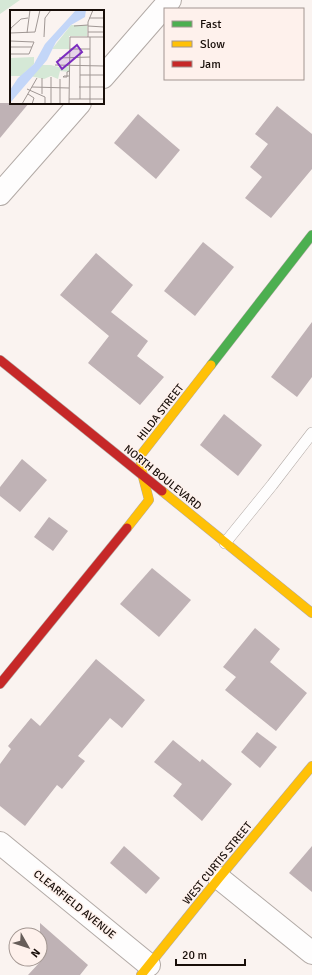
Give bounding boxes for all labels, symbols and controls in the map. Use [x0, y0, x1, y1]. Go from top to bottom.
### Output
legend [164, 8, 304, 80]
inset map [10, 10, 104, 104]
text: Fast [200, 17, 221, 32]
text: Slow [200, 37, 225, 52]
text: Jam [200, 57, 221, 72]
street label: HILDA STREET [134, 381, 187, 443]
street label: NORTH BOULEVARD [121, 442, 204, 513]
street label: WEST CURTIS STREET [180, 819, 255, 907]
street label: CLEARFIELD AVENUE [31, 867, 118, 942]
north arrow [8, 927, 48, 967]
scale bar [176, 941, 245, 967]
text: N [28, 946, 43, 960]
text: 20 m [182, 948, 207, 963]

